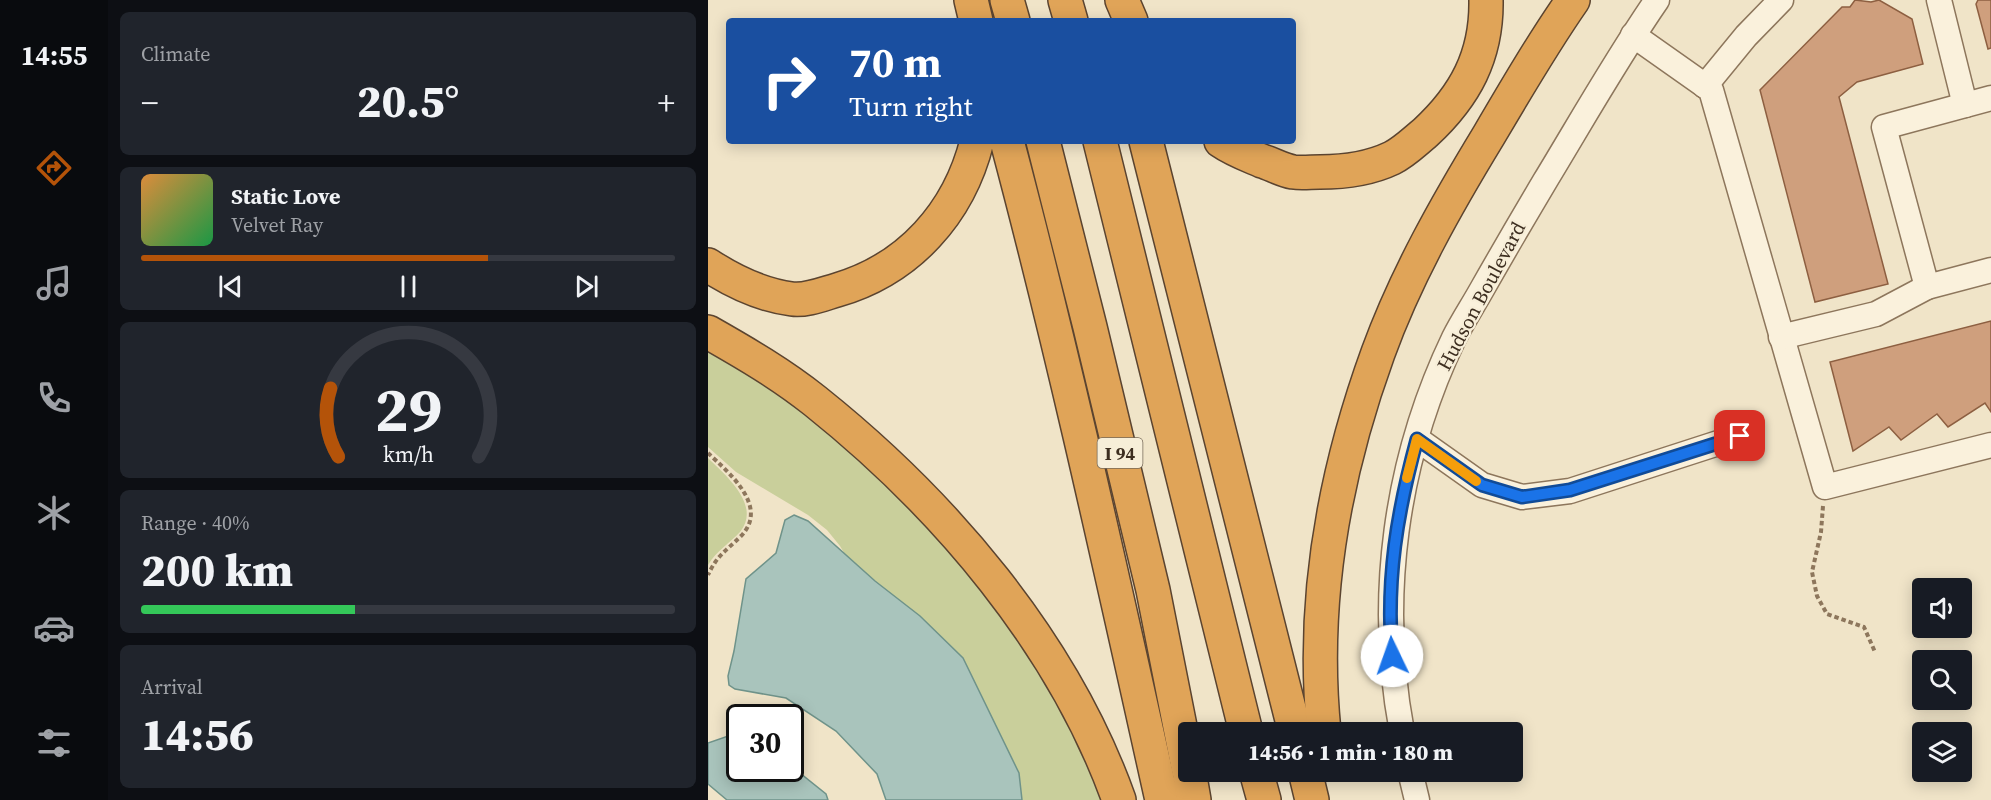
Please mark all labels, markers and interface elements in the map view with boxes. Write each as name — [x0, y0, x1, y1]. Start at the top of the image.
text: 70 m — [849, 33, 942, 91]
text: 14:55 — [21, 37, 87, 74]
text: Climate — [141, 40, 210, 68]
icon: right — [750, 42, 828, 120]
text: 20.5° — [357, 70, 459, 132]
text: − — [141, 80, 159, 125]
text: + — [658, 80, 675, 125]
text: Turn right — [849, 88, 973, 125]
icon: directions — [33, 147, 75, 189]
text: Static Love — [231, 181, 341, 211]
text: Velvet Ray — [231, 211, 323, 239]
street label: Hudson Boulevard — [1430, 216, 1532, 375]
icon: music — [33, 262, 75, 304]
icon: previous — [214, 270, 247, 303]
icon: pause — [392, 270, 425, 303]
icon: next — [570, 270, 603, 303]
text: 29 — [374, 366, 442, 452]
icon: phone — [33, 377, 75, 419]
pin — [1714, 410, 1765, 461]
icon: arrive — [1723, 419, 1756, 452]
road number: I 94 — [1098, 438, 1142, 468]
text: km/h — [382, 440, 434, 469]
icon: climate — [33, 492, 75, 534]
text: Range · 40% — [141, 509, 250, 537]
text: 200 km — [141, 539, 293, 601]
map controls — [1912, 578, 1972, 782]
button: sound — [1912, 578, 1972, 638]
icon: car — [33, 607, 75, 649]
position arrow — [1360, 624, 1424, 688]
button: search — [1912, 650, 1972, 710]
text: Arrival — [141, 673, 203, 701]
text: 14:56 — [141, 703, 254, 765]
speed limit sign: 30 — [726, 704, 804, 782]
icon: filters — [33, 722, 75, 764]
button: layers — [1912, 722, 1972, 782]
text: 14:56 · 1 min · 180 m — [1248, 737, 1453, 767]

